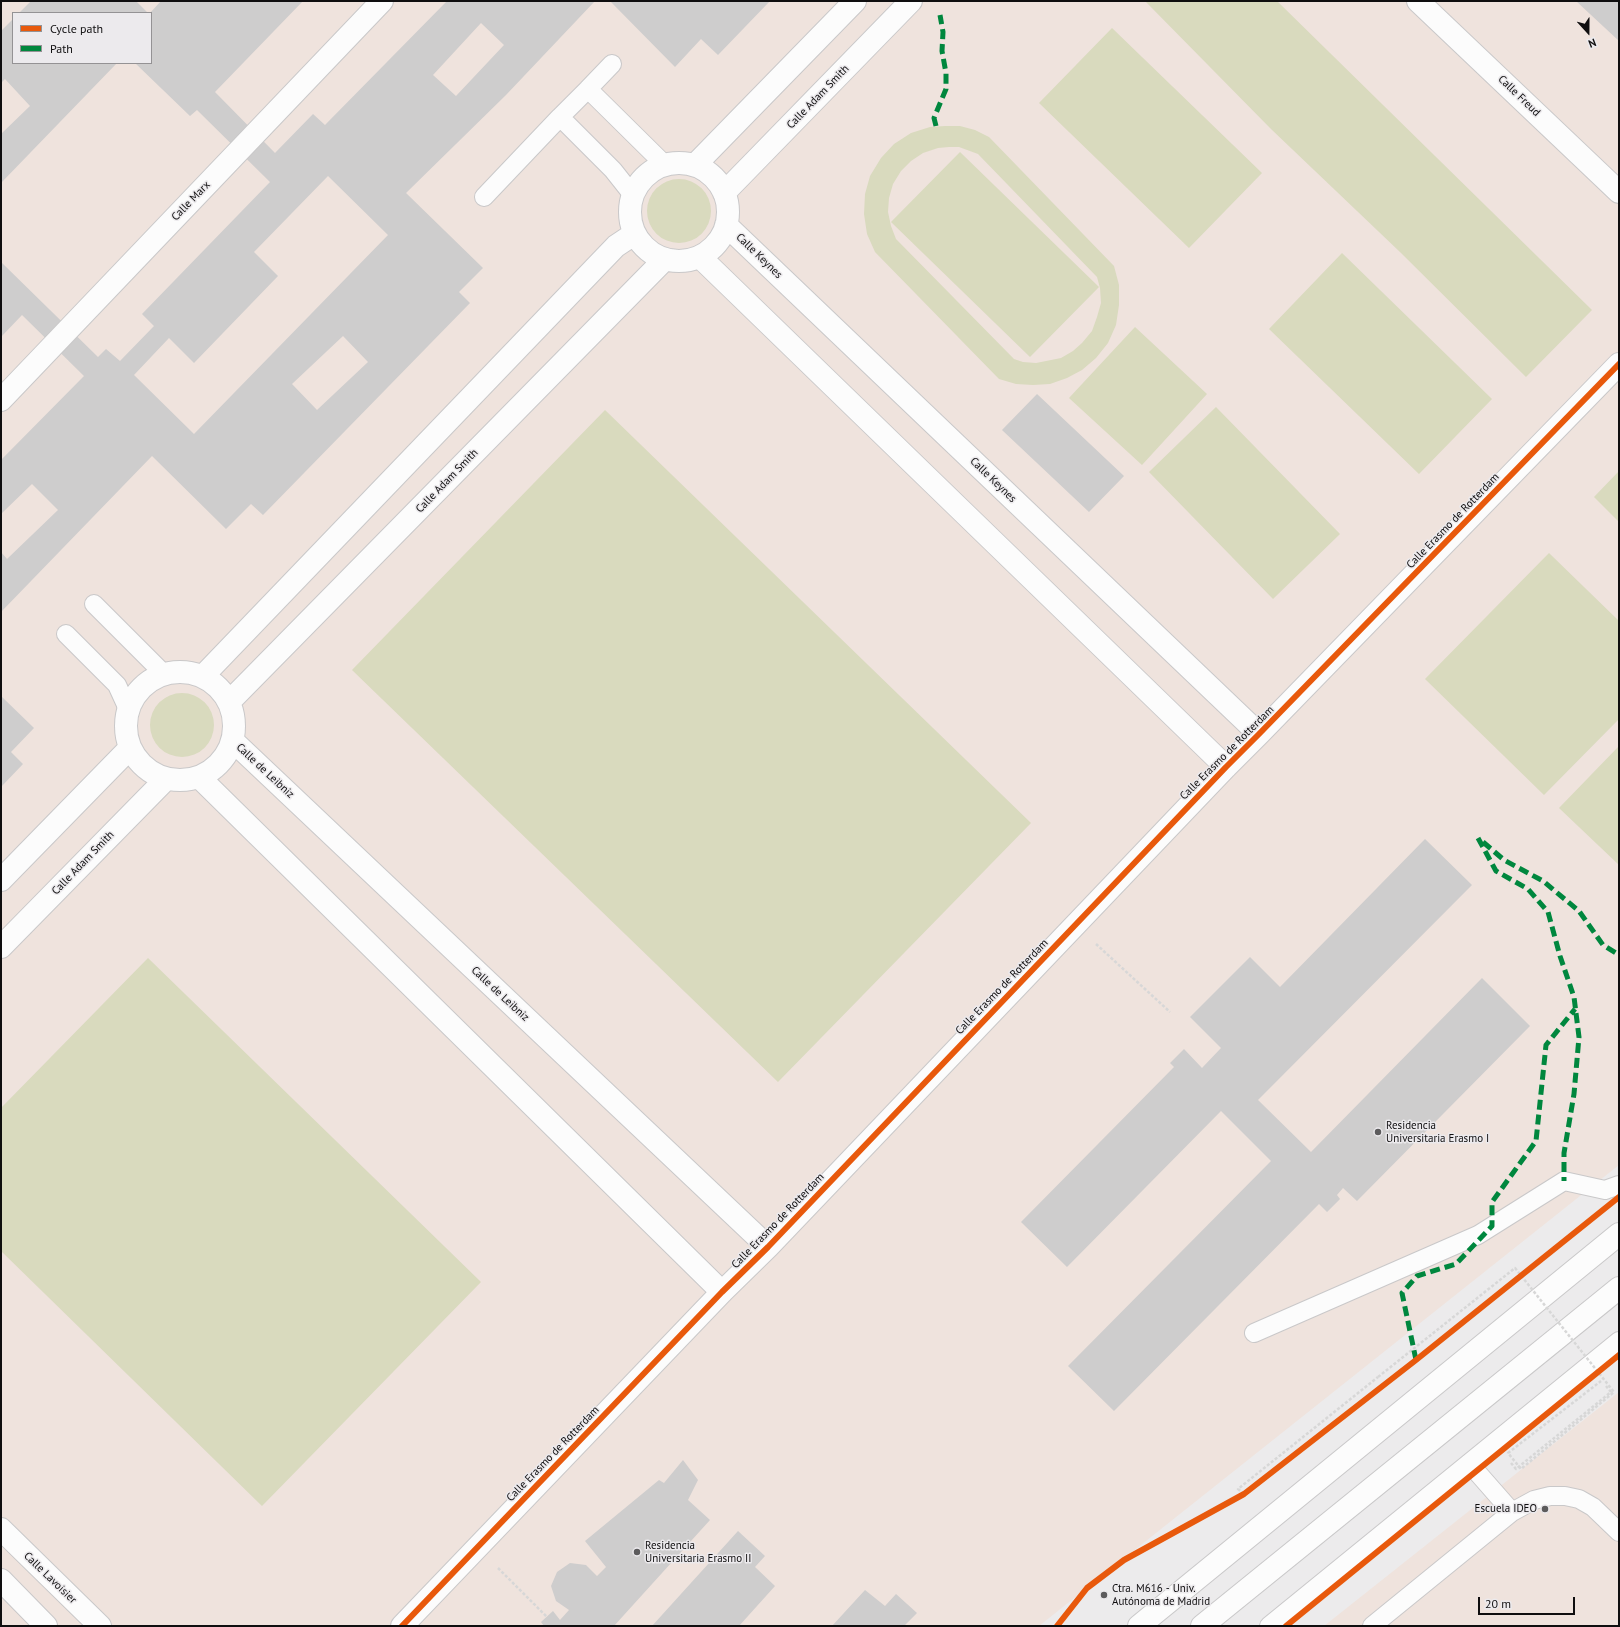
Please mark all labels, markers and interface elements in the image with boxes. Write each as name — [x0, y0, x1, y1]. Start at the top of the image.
legend — [12, 12, 152, 64]
north arrow — [1568, 12, 1608, 52]
text: Cycle path — [50, 21, 103, 36]
text: N — [1586, 35, 1598, 51]
text: Path — [50, 41, 73, 56]
street label: Calle Adam Smith — [784, 62, 852, 132]
street label: Calle Freud — [1495, 73, 1543, 119]
street label: Calle Marx — [169, 178, 213, 224]
street label: Calle Keynes — [733, 231, 785, 281]
street label: Calle Adam Smith — [413, 446, 481, 516]
street label: Calle Keynes — [967, 455, 1019, 505]
street label: Calle Erasmo de Rotterdam — [1404, 471, 1502, 571]
street label: Calle Erasmo de Rotterdam — [1177, 703, 1277, 803]
street label: Calle de Leibniz — [233, 741, 297, 801]
street label: Calle Adam Smith — [49, 828, 117, 898]
street label: Calle Erasmo de Rotterdam — [953, 937, 1051, 1037]
street label: Calle de Leibniz — [468, 964, 532, 1024]
place label: Residencia Universitaria Erasmo I — [1386, 1119, 1489, 1145]
marker: Residencia Universitaria Erasmo I — [1373, 1127, 1383, 1137]
street label: Calle Erasmo de Rotterdam — [729, 1171, 827, 1271]
street label: Calle Erasmo de Rotterdam — [504, 1404, 602, 1504]
place label: Escuela IDEO — [1475, 1502, 1537, 1516]
marker: Escuela IDEO — [1540, 1504, 1550, 1514]
place label: Residencia Universitaria Erasmo II — [645, 1539, 751, 1565]
marker: Residencia Universitaria Erasmo II — [632, 1547, 642, 1557]
street label: Calle Lavoisier — [21, 1550, 79, 1606]
place label: Ctra. M616 - Univ. Autónoma de Madrid — [1112, 1582, 1210, 1608]
scale bar — [1480, 1589, 1577, 1615]
marker: Ctra. M616 - Univ. Autónoma de Madrid — [1099, 1590, 1109, 1600]
text: 20 m — [1485, 1596, 1511, 1611]

